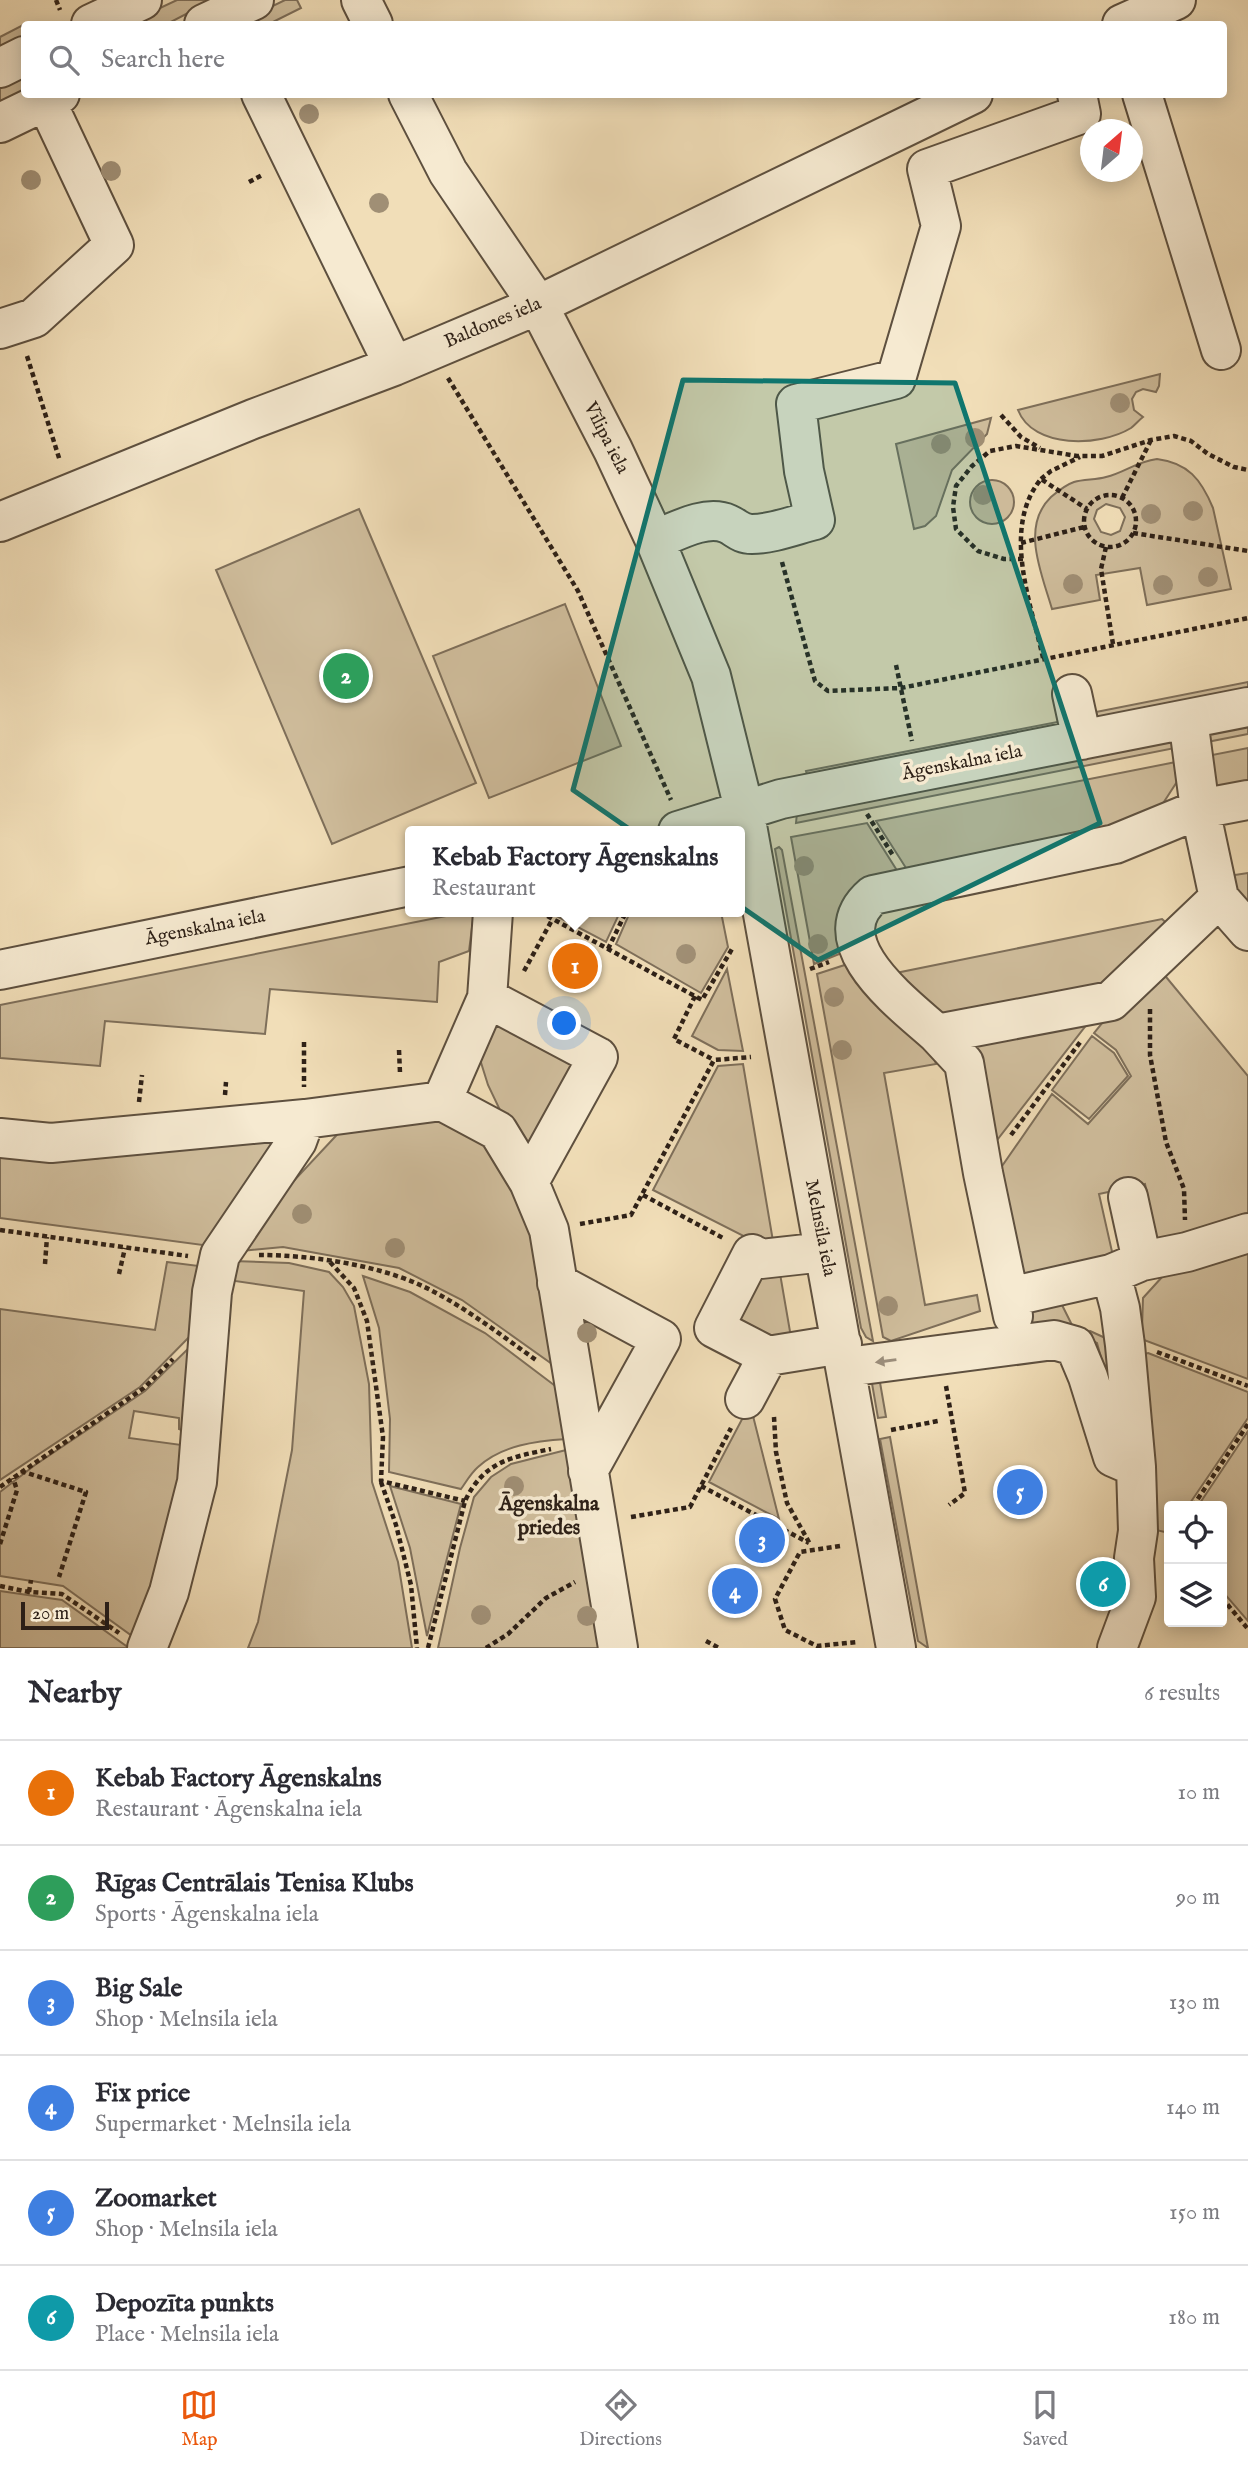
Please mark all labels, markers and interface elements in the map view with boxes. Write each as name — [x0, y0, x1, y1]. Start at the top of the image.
search box — [21, 21, 1227, 98]
icon: search — [45, 41, 83, 79]
text: Search here — [101, 43, 225, 76]
north arrow — [1080, 119, 1143, 182]
street label: Baldones iela — [441, 292, 546, 354]
street label: Vīlipa iela — [577, 397, 635, 479]
pin: 2 — [323, 650, 369, 702]
street label: Āgenskalna iela — [899, 739, 1025, 787]
popup — [405, 826, 745, 917]
text: Kebab Factory Āgenskalns — [432, 841, 718, 874]
text: Restaurant — [432, 874, 536, 903]
street label: Āgenskalna iela — [142, 904, 268, 952]
pin: 1 — [552, 940, 598, 992]
your location — [547, 1006, 581, 1040]
street label: Melnsila iela — [799, 1178, 841, 1279]
one-way arrow — [875, 1356, 897, 1367]
pin: 5 — [997, 1466, 1043, 1518]
district label: Āgenskalna priedes — [498, 1491, 600, 1542]
map controls — [1164, 1501, 1227, 1627]
button: locate — [1164, 1501, 1227, 1564]
pin: 3 — [739, 1514, 785, 1566]
pin: 6 — [1080, 1558, 1126, 1610]
button: layers — [1164, 1564, 1227, 1627]
pin: 4 — [712, 1565, 758, 1617]
scale bar — [21, 1599, 108, 1631]
text: 20 m — [32, 1602, 69, 1626]
text: Nearby — [28, 1675, 121, 1713]
text: 6 results — [1144, 1679, 1220, 1708]
text: Kebab Factory Āgenskalns — [95, 1762, 382, 1795]
text: 1 — [47, 1778, 55, 1807]
text: 10 m — [1177, 1778, 1220, 1807]
text: Restaurant · Āgenskalna iela — [95, 1795, 362, 1824]
text: Rīgas Centrālais Tenisa Klubs — [95, 1867, 414, 1900]
text: 2 — [46, 1883, 56, 1912]
text: 90 m — [1176, 1883, 1220, 1912]
text: Sports · Āgenskalna iela — [95, 1900, 319, 1929]
text: Big Sale — [95, 1972, 182, 2005]
text: 3 — [47, 1988, 55, 2017]
text: 130 m — [1169, 1988, 1220, 2017]
text: Shop · Melnsila iela — [95, 2005, 278, 2034]
text: Fix price — [95, 2077, 190, 2110]
text: 4 — [45, 2093, 57, 2122]
text: 140 m — [1166, 2093, 1220, 2122]
text: Supermarket · Melnsila iela — [95, 2110, 351, 2139]
text: Zoomarket — [95, 2182, 217, 2215]
text: 5 — [47, 2198, 55, 2227]
text: 150 m — [1169, 2198, 1220, 2227]
text: Shop · Melnsila iela — [95, 2215, 278, 2244]
text: Depozīta punkts — [95, 2287, 274, 2320]
text: 6 — [46, 2303, 56, 2332]
text: 180 m — [1168, 2303, 1220, 2332]
text: Place · Melnsila iela — [95, 2320, 279, 2349]
tab: Map — [180, 2386, 218, 2452]
tab: Directions — [579, 2386, 662, 2452]
tab: Saved — [1023, 2386, 1068, 2452]

